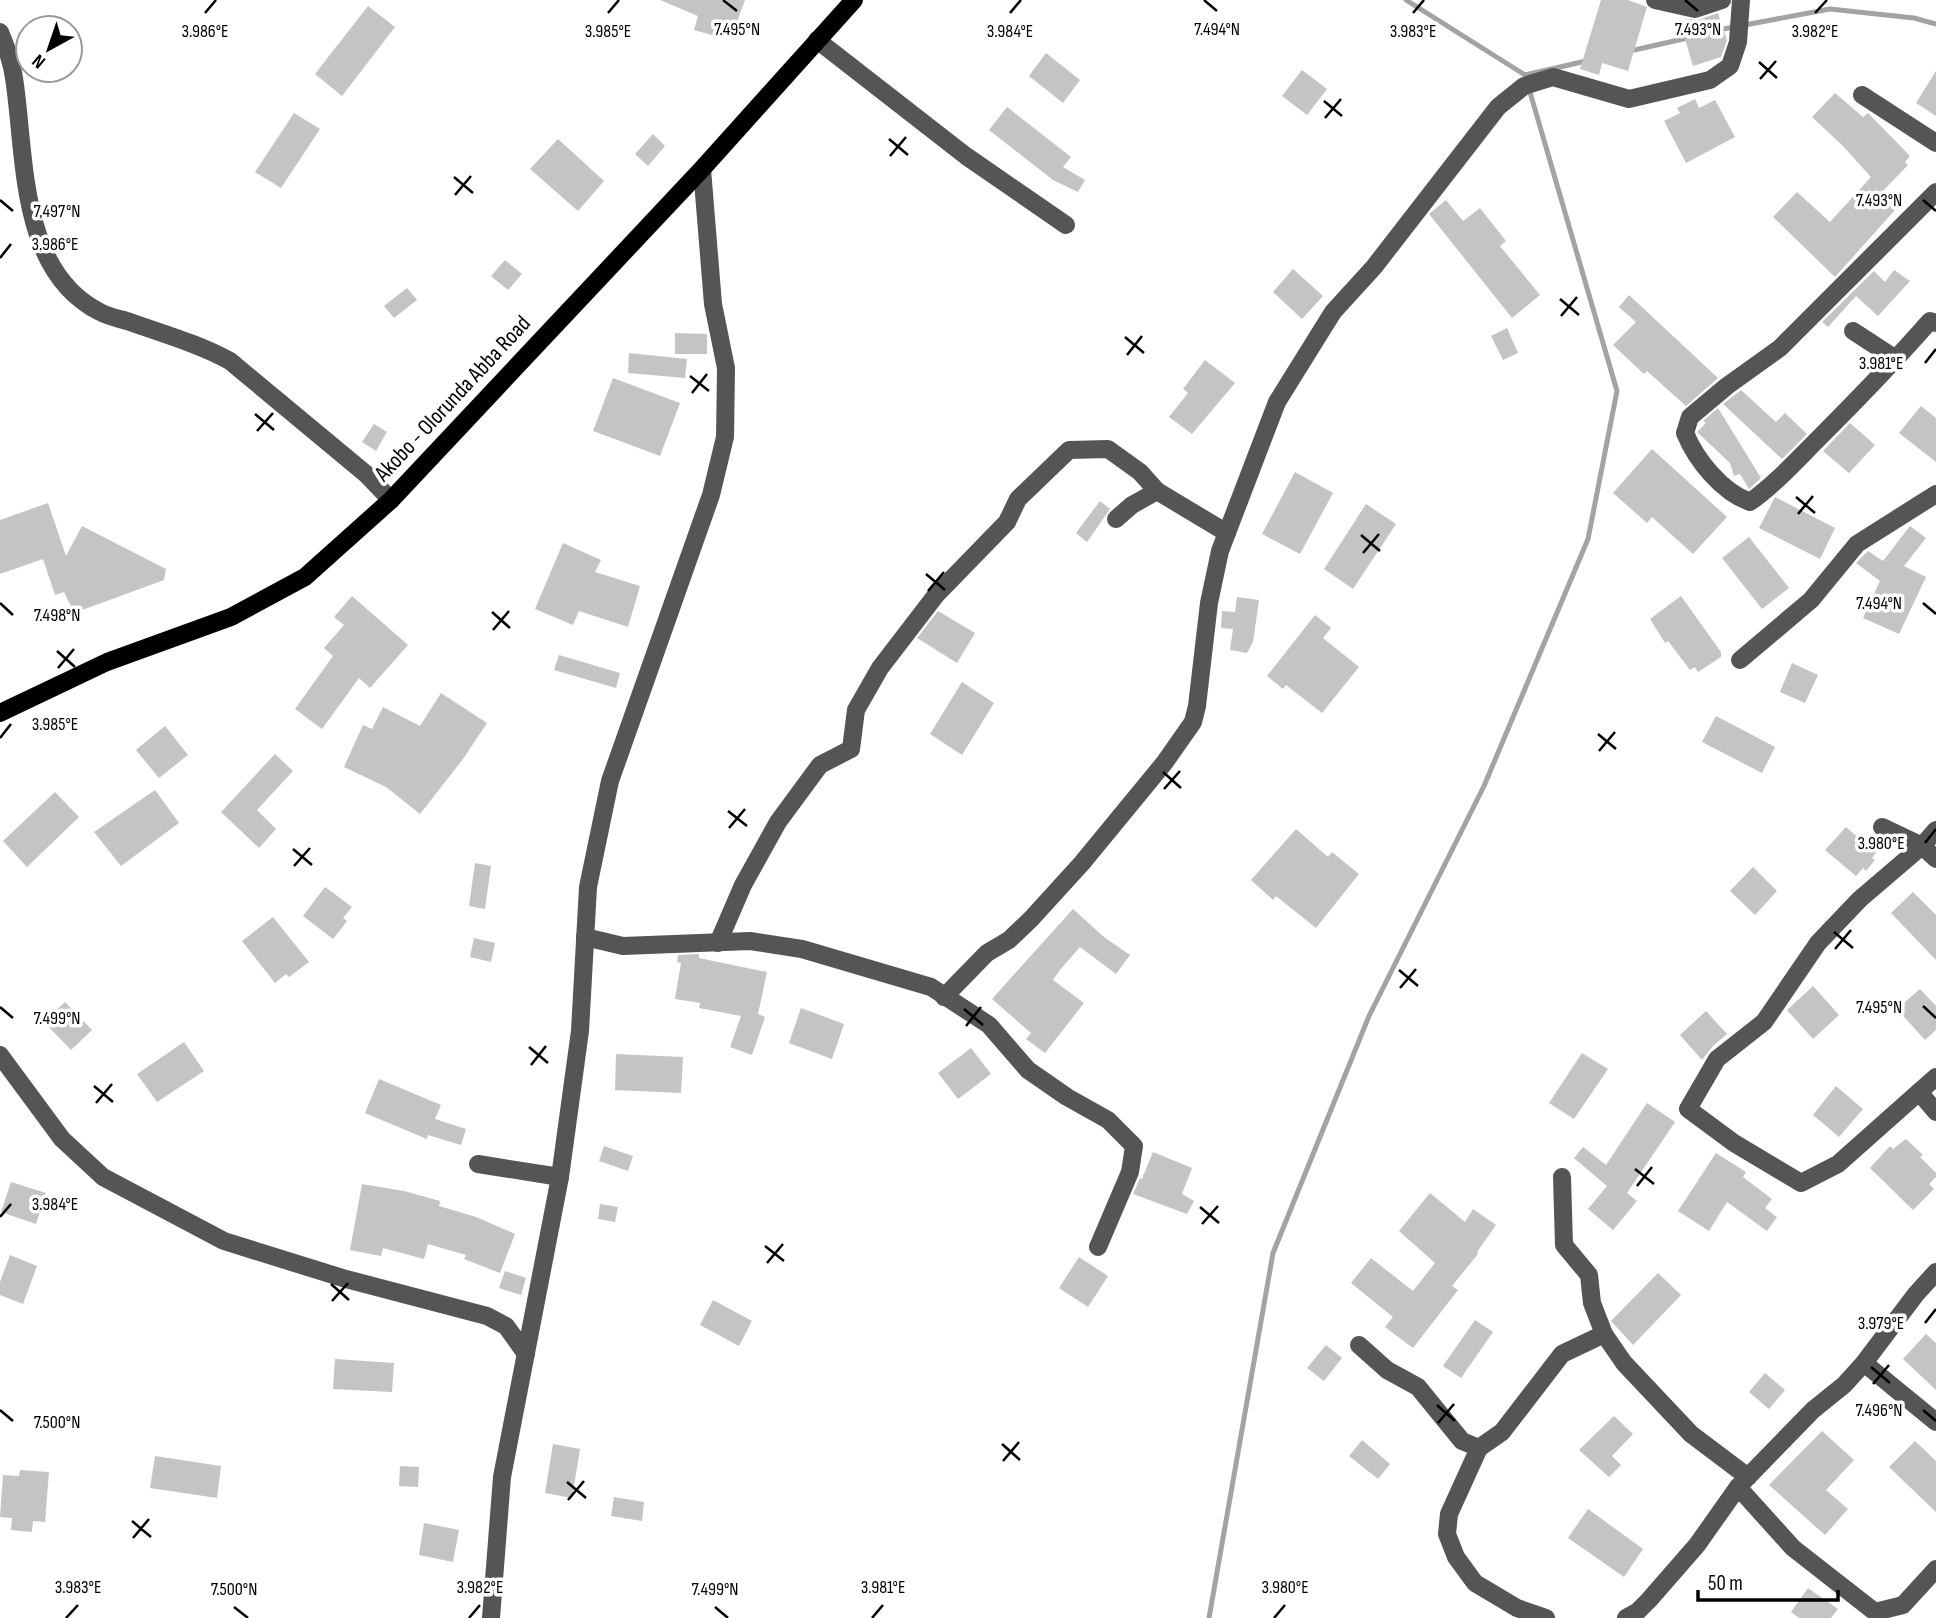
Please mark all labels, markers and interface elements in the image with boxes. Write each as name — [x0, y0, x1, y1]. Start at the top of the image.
north arrow — [14, 14, 84, 84]
text: 7.495°N — [714, 19, 760, 40]
text: 7.494°N — [1194, 19, 1240, 40]
text: 7.493°N — [1675, 19, 1721, 40]
text: 3.986°E — [181, 21, 229, 42]
text: 3.985°E — [585, 21, 631, 42]
text: 3.984°E — [987, 21, 1033, 42]
text: 3.983°E — [1390, 21, 1436, 42]
text: 3.982°E — [1792, 21, 1838, 42]
text: N — [28, 49, 50, 73]
text: 7.493°N — [1856, 190, 1902, 211]
text: 7.497°N — [34, 201, 80, 222]
text: 3.986°E — [31, 234, 79, 255]
street label: Akobo - Olorunda Abba Road — [368, 310, 537, 488]
text: 3.981°E — [1859, 353, 1903, 374]
text: 7.494°N — [1856, 593, 1902, 614]
text: 7.498°N — [34, 605, 80, 626]
text: 3.985°E — [32, 714, 78, 735]
text: 3.980°E — [1857, 833, 1905, 854]
text: 7.495°N — [1856, 997, 1902, 1018]
text: 7.499°N — [34, 1008, 80, 1029]
text: 3.984°E — [32, 1194, 78, 1215]
text: 3.979°E — [1858, 1313, 1904, 1334]
text: 7.496°N — [1856, 1400, 1902, 1421]
text: 7.500°N — [34, 1412, 80, 1433]
scale bar — [1698, 1558, 1838, 1602]
text: 50 m — [1708, 1571, 1743, 1596]
text: 3.983°E — [55, 1577, 101, 1598]
text: 3.982°E — [457, 1577, 503, 1598]
text: 3.981°E — [861, 1577, 905, 1598]
text: 3.980°E — [1261, 1577, 1309, 1598]
text: 7.500°N — [211, 1579, 257, 1600]
text: 7.499°N — [692, 1579, 738, 1600]

